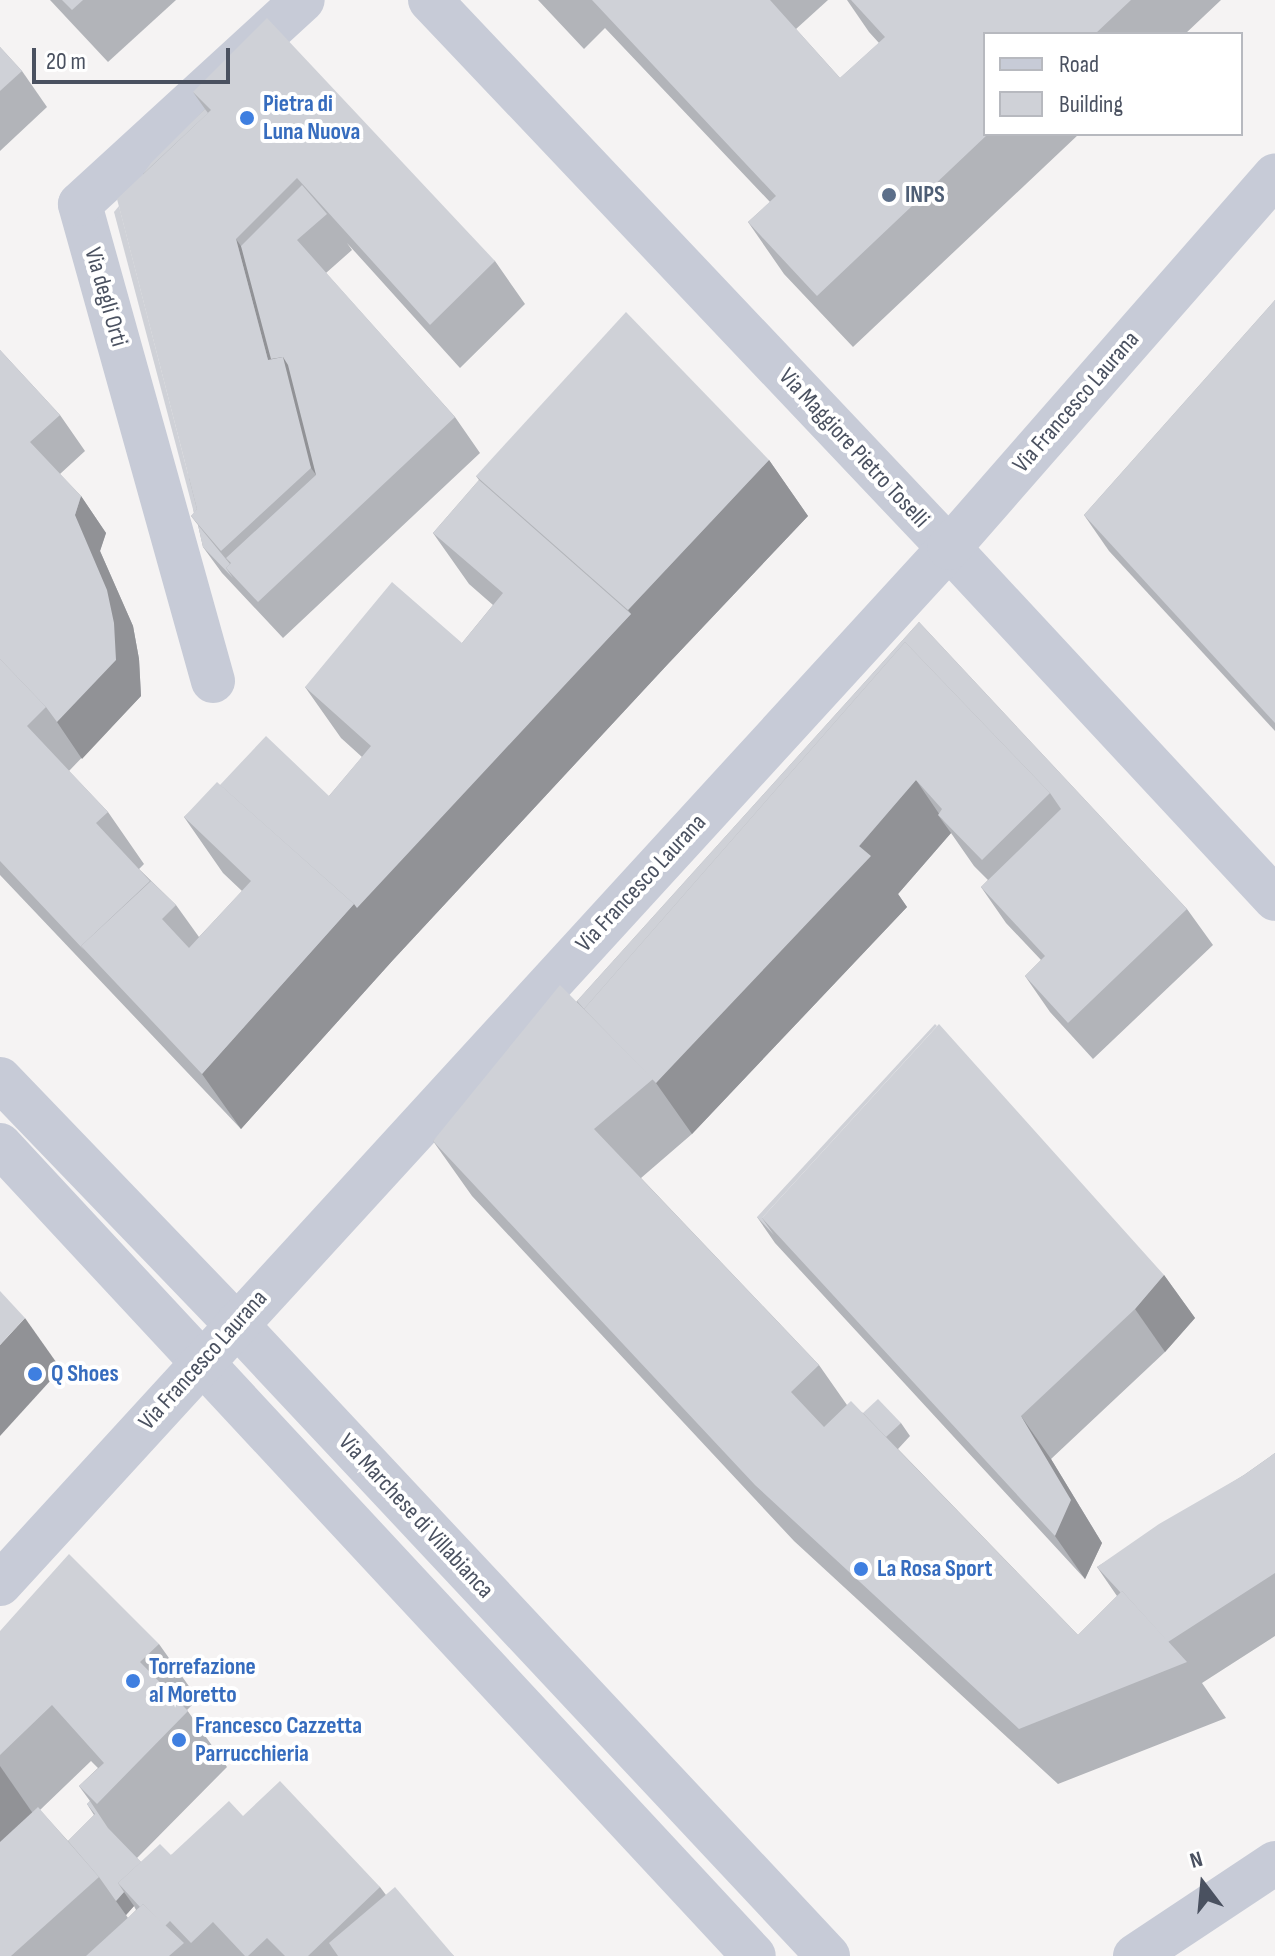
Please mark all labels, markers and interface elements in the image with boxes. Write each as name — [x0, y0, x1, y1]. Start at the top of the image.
scale bar — [36, 32, 234, 82]
legend — [983, 32, 1243, 136]
text: 20 m — [46, 47, 86, 76]
text: Road — [1059, 50, 1099, 79]
place label: Pietra di Luna Nuova — [263, 90, 360, 146]
text: Building — [1059, 90, 1123, 119]
marker: Pietra di Luna Nuova — [238, 109, 256, 127]
place label: INPS — [905, 181, 945, 209]
marker: INPS — [880, 186, 898, 204]
street label: Via degli Orti — [78, 244, 134, 350]
street label: Via Francesco Laurana — [1007, 325, 1145, 479]
street label: Via Maggiore Pietro Toselli — [773, 362, 935, 534]
street label: Via Francesco Laurana — [570, 808, 712, 958]
street label: Via Francesco Laurana — [133, 1284, 273, 1436]
place label: Q Shoes — [51, 1360, 119, 1388]
marker: Q Shoes — [26, 1365, 44, 1383]
street label: Via Marchese di Villabianca — [332, 1428, 500, 1604]
place label: La Rosa Sport — [877, 1555, 992, 1583]
marker: La Rosa Sport — [852, 1560, 870, 1578]
place label: Torrefazione al Moretto — [149, 1653, 256, 1709]
marker: Torrefazione al Moretto — [124, 1672, 142, 1690]
place label: Francesco Cazzetta Parrucchieria — [195, 1712, 362, 1768]
marker: Francesco Cazzetta Parrucchieria — [170, 1731, 188, 1749]
north arrow — [1163, 1844, 1243, 1924]
text: N — [1187, 1846, 1206, 1875]

